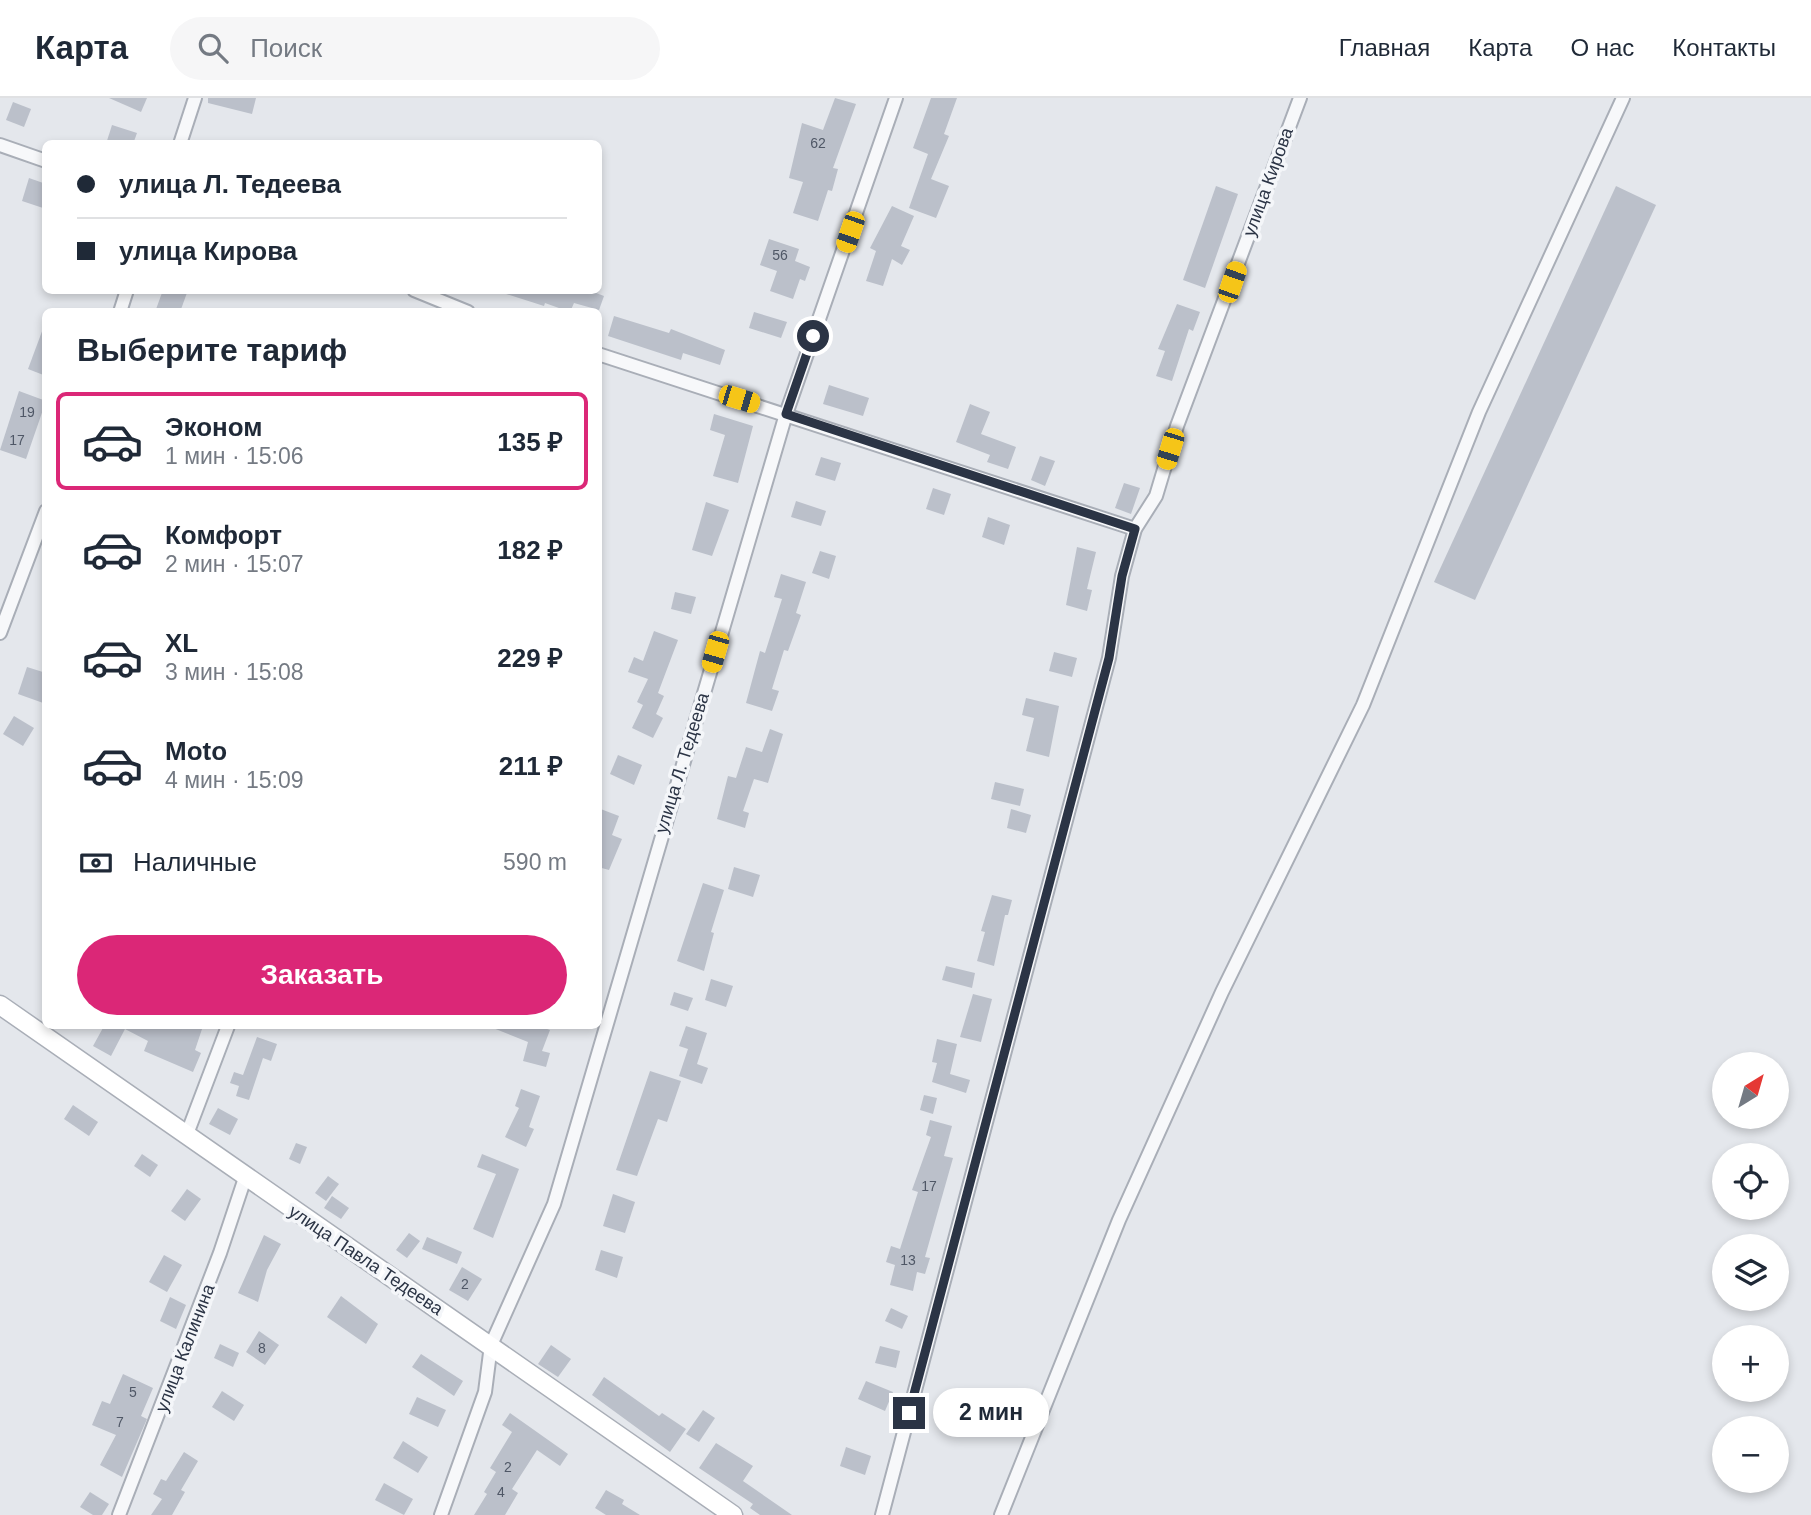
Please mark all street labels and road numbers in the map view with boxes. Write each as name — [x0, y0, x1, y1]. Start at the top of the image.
street label: улица Кирова — [1239, 124, 1297, 239]
street label: улица Л. Тедеева — [651, 689, 713, 836]
street label: улица Павла Тедеева — [285, 1201, 448, 1320]
street label: улица Калинина — [151, 1280, 219, 1415]

